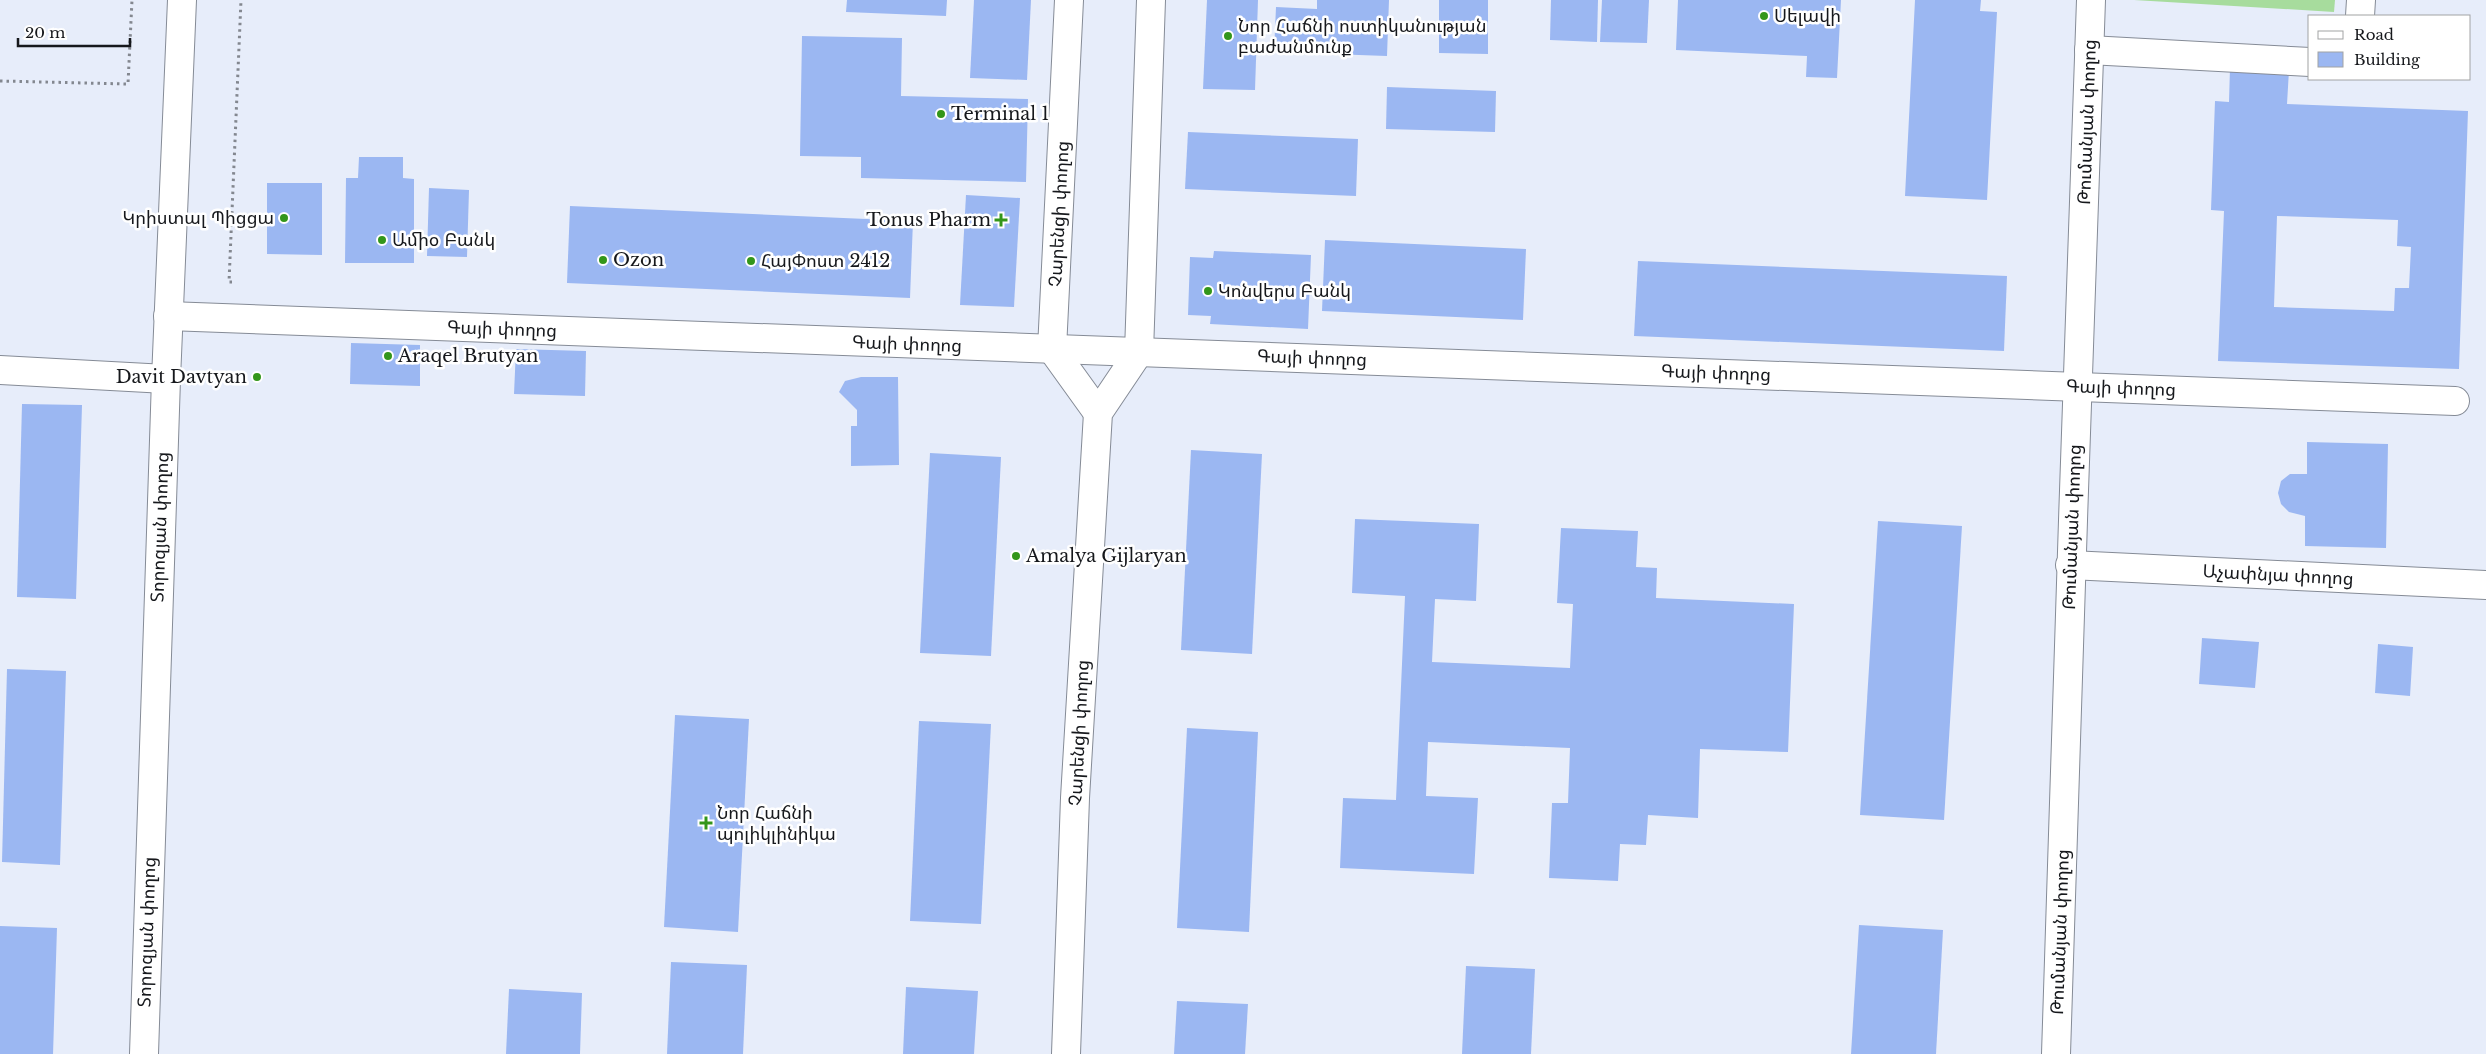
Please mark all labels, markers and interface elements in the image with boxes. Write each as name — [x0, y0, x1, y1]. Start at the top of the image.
place label: Սելավի — [1774, 5, 1841, 27]
marker: Սելավի — [1758, 10, 1770, 22]
scale bar — [18, 15, 130, 47]
place label: Նոր Հաճնի ոստիկանության բաժանմունք — [1238, 15, 1486, 58]
legend — [2308, 15, 2471, 80]
text: 20 m — [25, 23, 65, 42]
text: Road — [2354, 25, 2394, 44]
marker: Նոր Հաճնի ոստիկանության բաժանմունք — [1222, 30, 1234, 42]
street label: Թումանյան փողոց — [2073, 39, 2101, 205]
text: Building — [2354, 50, 2421, 69]
place label: Terminal 1 — [951, 103, 1049, 125]
marker: Terminal 1 — [935, 108, 947, 120]
street label: Չարենցի փողոց — [1044, 140, 1074, 288]
place label: Կրիստալ Պիցցա — [123, 207, 274, 229]
place label: Tonus Pharm — [866, 209, 991, 231]
marker: Կրիստալ Պիցցա — [278, 212, 290, 224]
marker: Tonus Pharm — [995, 214, 1007, 226]
place label: Ամիօ Բանկ — [392, 229, 495, 251]
marker: Ամիօ Բանկ — [376, 234, 388, 246]
place label: Ozon — [613, 249, 664, 271]
place label: ՀայՓոստ 2412 — [761, 250, 890, 272]
marker: Ozon — [597, 254, 609, 266]
marker: ՀայՓոստ 2412 — [745, 255, 757, 267]
place label: Կոնվերս Բանկ — [1218, 280, 1351, 302]
marker: Կոնվերս Բանկ — [1202, 285, 1214, 297]
street label: Գայի փողոց — [447, 316, 557, 342]
street label: Գայի փողոց — [852, 331, 962, 357]
place label: Araqel Brutyan — [397, 345, 539, 367]
street label: Գայի փողոց — [1257, 345, 1367, 371]
marker: Araqel Brutyan — [382, 350, 394, 362]
street label: Գայի փողոց — [1661, 360, 1771, 386]
place label: Davit Davtyan — [116, 366, 247, 388]
marker: Davit Davtyan — [251, 371, 263, 383]
street label: Գայի փողոց — [2066, 375, 2176, 401]
street label: Թումանյան փողոց — [2058, 444, 2086, 610]
street label: Տորոզյան փողոց — [146, 451, 174, 603]
place label: Amalya Gijlaryan — [1025, 545, 1187, 567]
marker: Amalya Gijlaryan — [1010, 550, 1022, 562]
street label: Աչափնյա փողոց — [2202, 560, 2354, 590]
street label: Չարենցի փողոց — [1064, 659, 1094, 807]
place label: Նոր Հաճնի պոլիկլինիկա — [717, 802, 836, 845]
marker: Նոր Հաճնի պոլիկլինիկա — [699, 816, 713, 830]
street label: Թումանյան փողոց — [2046, 849, 2074, 1015]
street label: Տորոզյան փողոց — [133, 856, 161, 1008]

